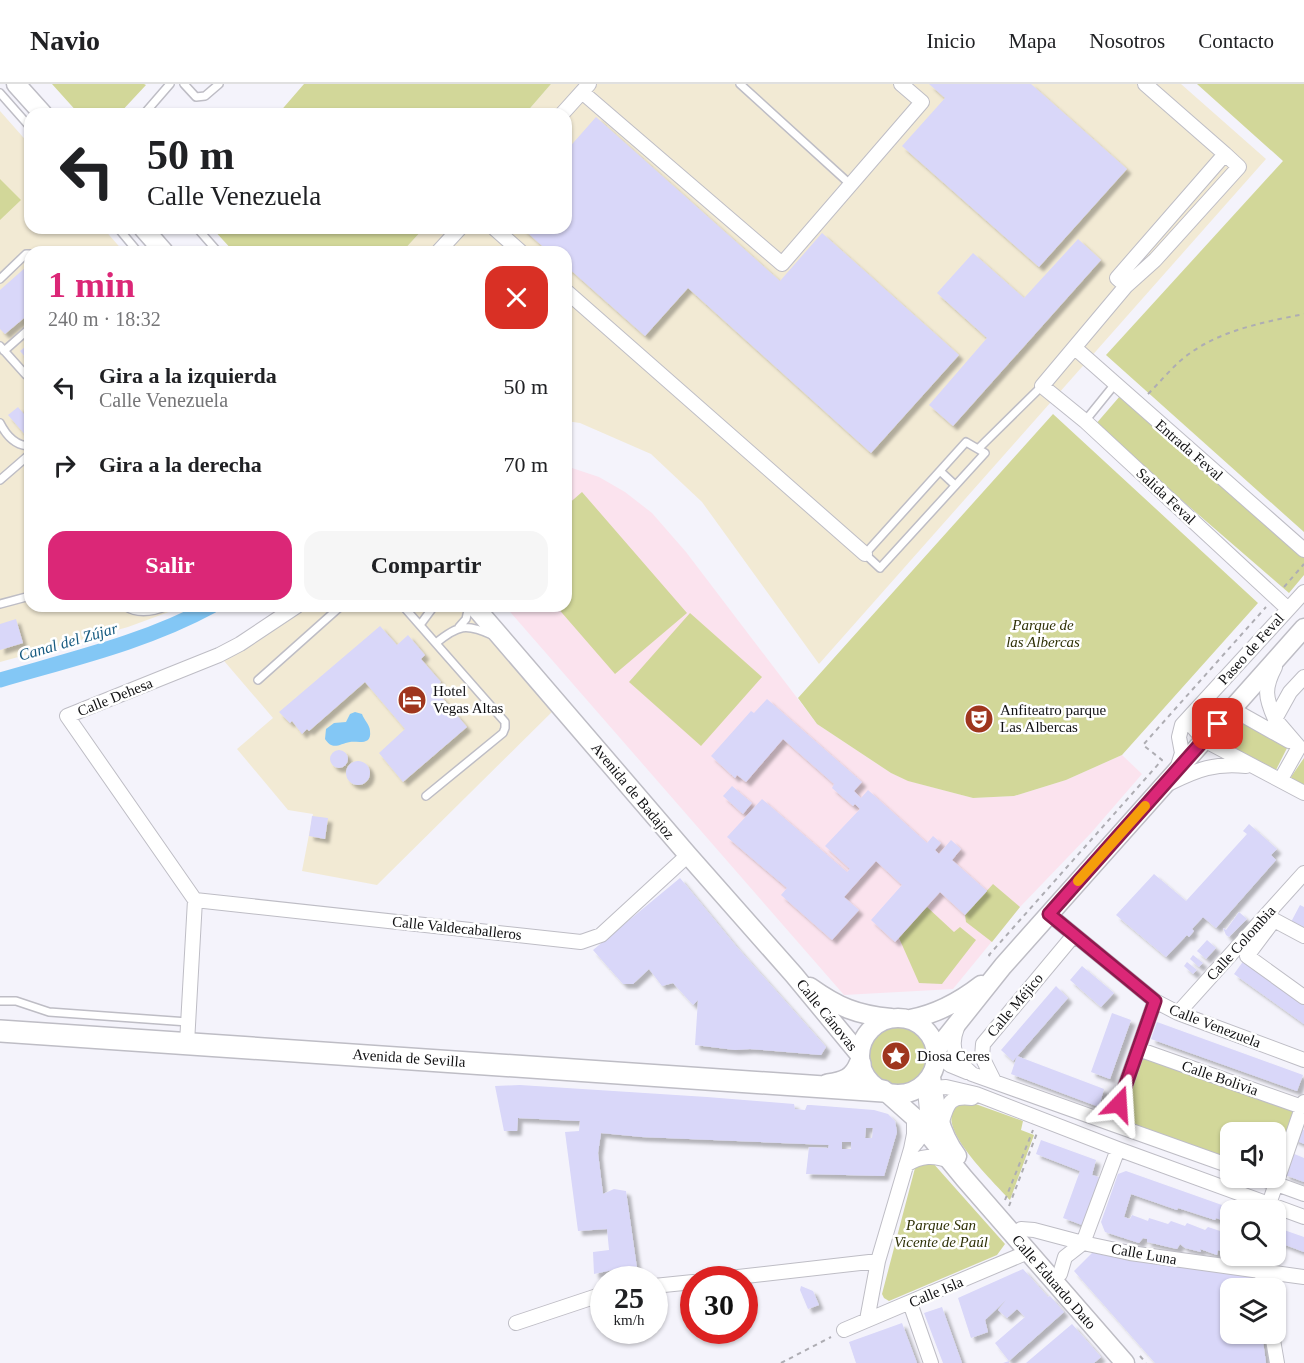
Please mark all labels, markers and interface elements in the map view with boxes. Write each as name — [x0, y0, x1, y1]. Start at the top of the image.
text: Navio — [30, 25, 100, 56]
text: Inicio — [927, 29, 976, 53]
text: Mapa — [1009, 29, 1056, 53]
text: Nosotros — [1089, 29, 1165, 53]
text: Contacto — [1198, 29, 1274, 53]
icon: left — [48, 132, 126, 210]
text: 50 m — [147, 132, 235, 178]
text: Calle Venezuela — [147, 181, 321, 211]
text: 1 min — [48, 265, 135, 305]
button: close — [485, 266, 548, 329]
text: 240 m · 18:32 — [48, 308, 161, 330]
text: Gira a la izquierda — [99, 363, 277, 388]
icon: left — [48, 371, 81, 404]
text: 50 m — [503, 374, 548, 399]
text: Calle Venezuela — [99, 389, 228, 411]
street label: Entrada Feval — [1152, 417, 1226, 483]
icon: right — [48, 449, 81, 482]
text: Gira a la derecha — [99, 452, 262, 477]
text: 70 m — [503, 452, 548, 477]
street label: Salida Feval — [1133, 465, 1199, 527]
button: Salir — [48, 531, 292, 600]
button: Compartir — [304, 531, 548, 600]
street label: Paseo de Feval — [1215, 610, 1287, 688]
park label: Parque de las Albercas — [1006, 617, 1080, 650]
water label: Canal del Zújar — [17, 619, 121, 665]
street label: Calle Dehesa — [75, 675, 155, 719]
place label: Hotel Vegas Altas — [433, 683, 504, 716]
hotel icon: Hotel Vegas Altas — [396, 684, 428, 716]
pin — [1192, 698, 1243, 749]
place label: Anfiteatro parque Las Albercas — [1000, 702, 1107, 735]
theatre icon: Anfiteatro parque Las Albercas — [963, 703, 995, 735]
icon: arrive — [1201, 707, 1234, 740]
street label: Avenida de Badajoz — [588, 740, 678, 843]
street label: Calle Colombia — [1203, 902, 1279, 983]
street label: Calle Valdecaballeros — [391, 913, 523, 943]
street label: Calle Méjico — [984, 970, 1046, 1040]
street label: Calle Cánovas — [793, 976, 861, 1054]
street label: Calle Venezuela — [1167, 1001, 1263, 1051]
place icon: Diosa Ceres — [880, 1040, 912, 1072]
street label: Avenida de Sevilla — [352, 1046, 466, 1070]
place label: Diosa Ceres — [917, 1048, 990, 1064]
street label: Calle Bolivia — [1180, 1057, 1261, 1099]
position arrow — [1087, 1072, 1151, 1136]
map controls — [1220, 1122, 1286, 1344]
button: sound — [1220, 1122, 1286, 1188]
button: search — [1220, 1200, 1286, 1266]
park label: Parque San Vicente de Paúl — [894, 1217, 988, 1250]
street label: Calle Eduardo Dato — [1009, 1232, 1099, 1332]
street label: Calle Luna — [1110, 1240, 1178, 1268]
speed limit sign: 30 — [680, 1266, 758, 1344]
street label: Calle Isla — [907, 1273, 966, 1311]
button: layers — [1220, 1278, 1286, 1344]
text: 25 — [614, 1281, 644, 1314]
text: km/h — [614, 1312, 644, 1328]

